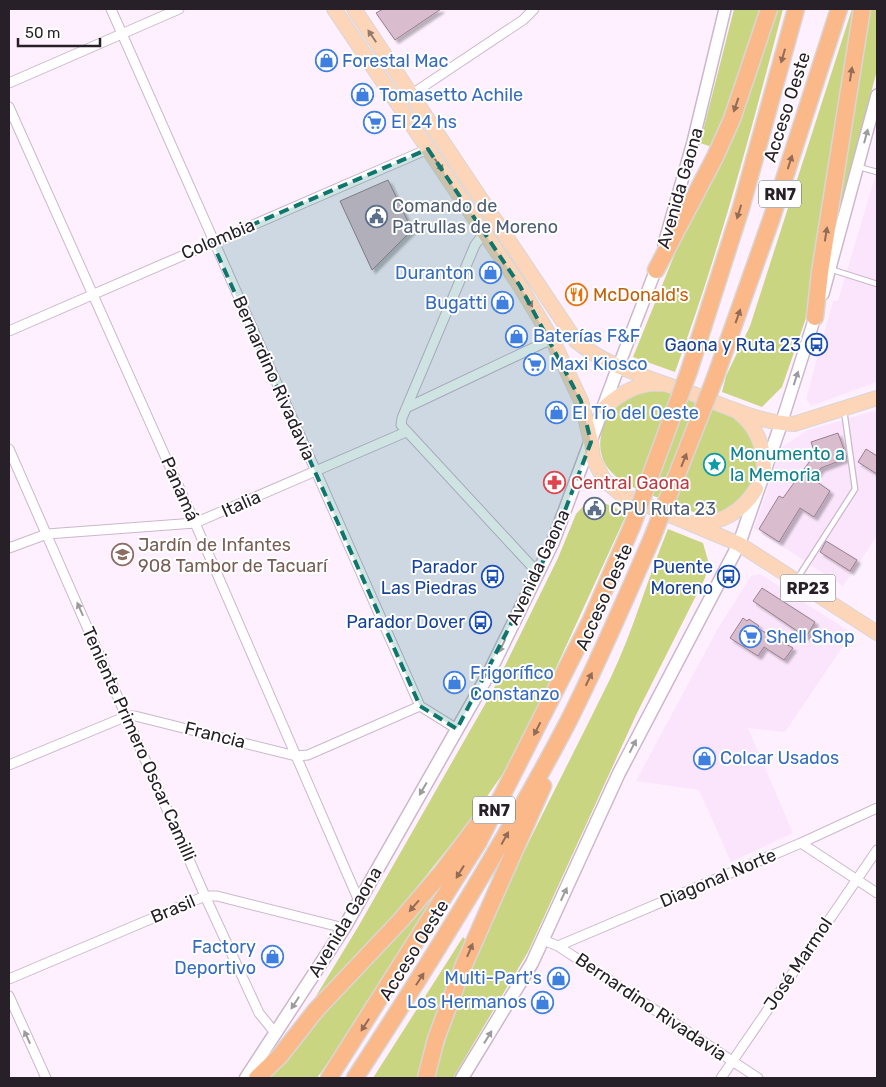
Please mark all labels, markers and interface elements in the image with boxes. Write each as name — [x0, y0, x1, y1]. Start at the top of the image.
scale bar — [18, 15, 100, 47]
text: 50 m — [25, 24, 60, 42]
one-way arrow — [368, 29, 377, 43]
one-way arrow — [779, 48, 787, 63]
shop icon: Forestal Mac — [314, 49, 338, 73]
street label: Acceso Oeste — [759, 49, 815, 165]
place label: Forestal Mac — [342, 50, 449, 72]
one-way arrow — [847, 65, 855, 81]
shop icon: Tomasetto Achile — [351, 83, 375, 107]
place label: Tomasetto Achile — [379, 84, 523, 106]
one-way arrow — [732, 97, 740, 112]
supermarket icon: El 24 hs — [363, 110, 387, 134]
place label: El 24 hs — [391, 111, 457, 133]
street label: Avenida Gaona — [652, 125, 708, 251]
one-way arrow — [863, 128, 871, 143]
one-way arrow — [787, 155, 795, 170]
one-way arrow — [434, 159, 444, 172]
road number: RN7 — [759, 180, 801, 208]
place label: Comando de Patrullas de Moreno — [392, 195, 558, 238]
public building icon: Comando de Patrullas de Moreno — [364, 204, 388, 228]
one-way arrow — [735, 205, 743, 220]
street label: Colombia — [178, 214, 258, 264]
one-way arrow — [822, 226, 830, 242]
shop icon: Duranton — [478, 261, 502, 285]
place label: Duranton — [395, 262, 474, 284]
restaurant icon: McDonald's — [565, 283, 589, 307]
place label: McDonald's — [593, 284, 689, 306]
shop icon: Bugatti — [491, 291, 515, 315]
street label: Bernardino Rivadavia — [228, 292, 320, 464]
place label: Bugatti — [425, 292, 487, 314]
one-way arrow — [524, 294, 533, 307]
one-way arrow — [734, 308, 742, 323]
shop icon: Baterías F&F — [505, 324, 529, 348]
place label: Baterías F&F — [533, 325, 640, 347]
bus stop icon: Gaona y Ruta 23 — [805, 333, 829, 357]
place label: Gaona y Ruta 23 — [664, 334, 801, 356]
supermarket icon: Maxi Kiosco — [522, 352, 546, 376]
place label: Maxi Kiosco — [550, 353, 648, 375]
one-way arrow — [793, 370, 800, 385]
shop icon: El Tío del Oeste — [544, 401, 568, 425]
place label: El Tío del Oeste — [572, 402, 699, 424]
place label: Monumento a la Memoria — [730, 443, 845, 486]
one-way arrow — [680, 452, 688, 467]
place icon: Monumento a la Memoria — [702, 452, 726, 476]
street label: Panamá — [156, 453, 204, 525]
pharmacy icon: Central Gaona — [543, 471, 567, 495]
place label: Central Gaona — [571, 472, 690, 494]
street label: Italia — [218, 486, 264, 522]
public building icon: CPU Ruta 23 — [582, 497, 606, 521]
place label: CPU Ruta 23 — [610, 498, 716, 520]
street label: Avenida Gaona — [502, 506, 574, 628]
place label: Jardín de Infantes 908 Tambor de Tacuarí — [138, 534, 329, 577]
street label: Acceso Oeste — [571, 540, 637, 654]
school or university icon: Jardín de Infantes 908 Tambor de Tacuarí — [110, 543, 134, 567]
place label: Parador Las Piedras — [381, 556, 477, 599]
place label: Puente Moreno — [650, 556, 713, 599]
bus stop icon: Parador Las Piedras — [481, 565, 505, 589]
bus stop icon: Puente Moreno — [717, 565, 741, 589]
road number: RP23 — [780, 574, 836, 602]
one-way arrow — [75, 602, 83, 616]
bus stop icon: Parador Dover — [469, 610, 493, 634]
place label: Parador Dover — [346, 611, 465, 633]
street label: Teniente Primero Oscar Camilli — [77, 623, 201, 865]
supermarket icon: Shell Shop — [738, 625, 762, 649]
place label: Shell Shop — [766, 626, 855, 648]
one-way arrow — [497, 639, 505, 653]
place label: Frigorífico Constanzo — [470, 662, 560, 705]
shop icon: Frigorífico Constanzo — [442, 671, 466, 695]
one-way arrow — [585, 672, 593, 686]
street label: Francia — [182, 717, 248, 753]
one-way arrow — [533, 722, 541, 736]
one-way arrow — [629, 739, 637, 754]
shop icon: Colcar Usados — [692, 746, 716, 770]
place label: Colcar Usados — [720, 747, 839, 769]
one-way arrow — [419, 782, 428, 795]
road number: RN7 — [473, 796, 515, 824]
one-way arrow — [500, 831, 509, 844]
street label: Diagonal Norte — [657, 844, 779, 912]
street label: Avenida Gaona — [303, 863, 387, 981]
one-way arrow — [455, 865, 464, 879]
one-way arrow — [560, 887, 568, 901]
street label: Brasil — [147, 890, 199, 928]
street label: Acceso Oeste — [374, 896, 454, 1004]
one-way arrow — [408, 899, 419, 912]
street label: José Marmol — [759, 913, 837, 1015]
place label: Factory Deportivo — [174, 936, 256, 979]
one-way arrow — [467, 943, 475, 957]
shop icon: Factory Deportivo — [260, 945, 284, 969]
street label: Bernardino Rivadavia — [571, 948, 731, 1066]
shop icon: Multi-Part's — [546, 966, 570, 990]
place label: Multi-Part's — [445, 967, 542, 989]
one-way arrow — [415, 972, 425, 985]
shop icon: Los Hermanos — [531, 990, 555, 1014]
place label: Los Hermanos — [407, 991, 527, 1013]
one-way arrow — [291, 997, 300, 1010]
one-way arrow — [360, 1018, 369, 1031]
one-way arrow — [23, 1030, 31, 1044]
one-way arrow — [483, 1030, 493, 1044]

